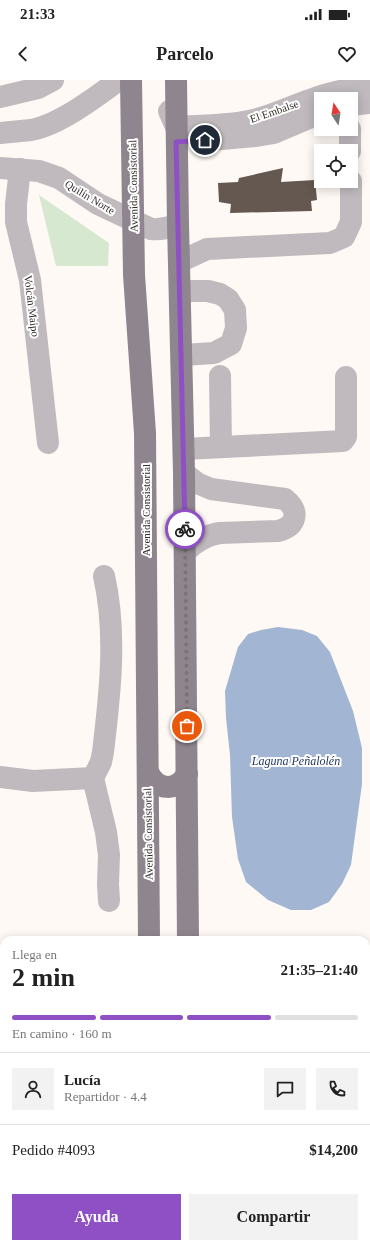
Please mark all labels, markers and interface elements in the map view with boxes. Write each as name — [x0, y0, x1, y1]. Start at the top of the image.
text: 21:33 — [20, 6, 55, 22]
icon: back — [12, 43, 34, 65]
icon: heart — [336, 43, 358, 65]
text: Parcelo — [156, 44, 214, 64]
north arrow — [314, 92, 358, 136]
map controls — [314, 92, 358, 188]
street label: El Embalse — [248, 97, 300, 125]
pin — [188, 123, 222, 157]
icon: home — [194, 129, 216, 151]
street label: Avenida Consistorial — [126, 140, 140, 232]
button: locate — [314, 144, 358, 188]
street label: Quilín Norte — [63, 177, 117, 217]
street label: Volcán Maipo — [22, 275, 42, 338]
street label: Avenida Consistorial — [140, 464, 152, 556]
courier — [165, 509, 205, 549]
icon: bike — [174, 518, 196, 540]
pin — [170, 709, 204, 743]
icon: bag — [176, 715, 198, 737]
water label: Laguna Peñalolén — [251, 754, 340, 768]
street label: Avenida Consistorial — [141, 788, 155, 880]
text: Llega en — [12, 947, 57, 962]
text: 21:35–21:40 — [281, 962, 358, 978]
text: 2 min — [12, 963, 75, 992]
text: En camino · 160 m — [12, 1026, 112, 1041]
button: person — [12, 1068, 54, 1110]
button: chat — [264, 1068, 306, 1110]
button: phone — [316, 1068, 358, 1110]
text: Lucía — [64, 1072, 101, 1088]
text: Repartidor · 4.4 — [64, 1089, 147, 1104]
text: Pedido #4093 — [12, 1142, 95, 1158]
text: $14,200 — [309, 1142, 358, 1158]
button: Ayuda — [12, 1194, 181, 1240]
button: Compartir — [189, 1194, 358, 1240]

